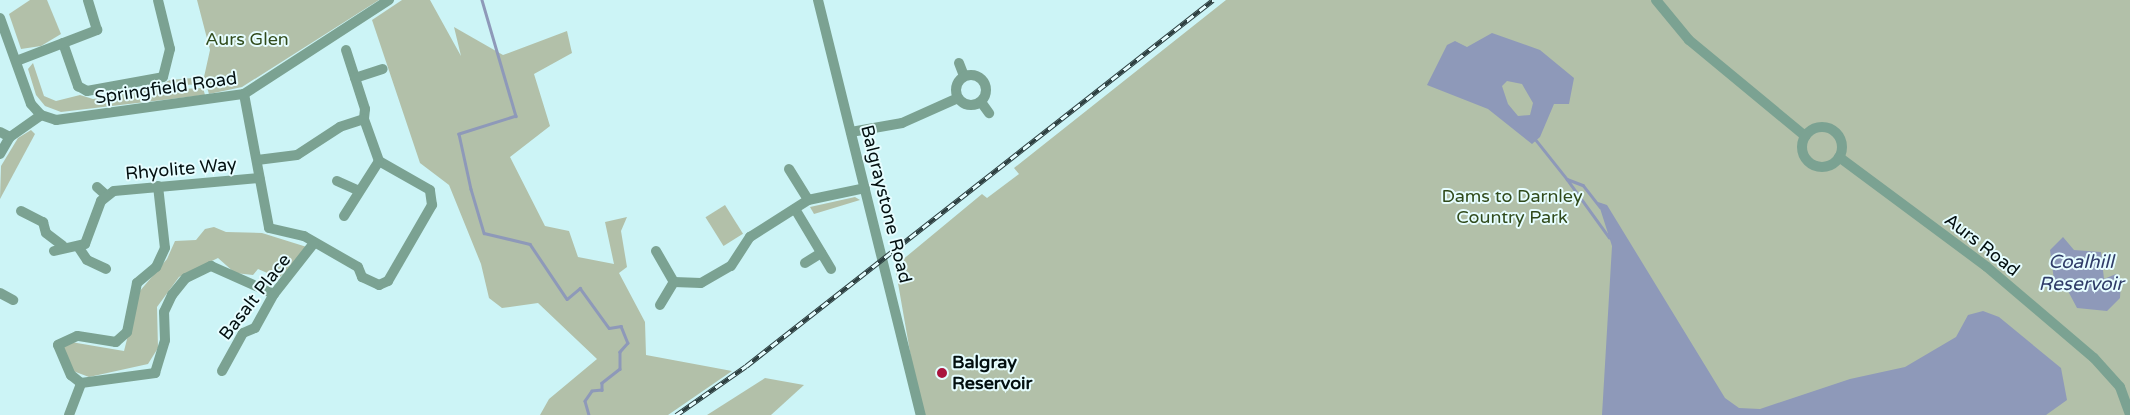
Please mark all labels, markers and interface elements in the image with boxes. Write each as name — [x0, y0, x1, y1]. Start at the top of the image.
park label: Aurs Glen — [205, 28, 289, 50]
street label: Springfield Road — [93, 67, 239, 109]
street label: Balgraystone Road — [856, 123, 916, 285]
street label: Rhyolite Way — [124, 153, 238, 185]
park label: Dams to Darnley Country Park — [1441, 186, 1583, 228]
street label: Aurs Road — [1940, 209, 2024, 281]
street label: Basalt Place — [215, 250, 295, 344]
water label: Coalhill Reservoir — [2039, 252, 2123, 296]
place label: Balgray Reservoir — [952, 352, 1032, 394]
marker: Balgray Reservoir — [936, 367, 948, 379]

